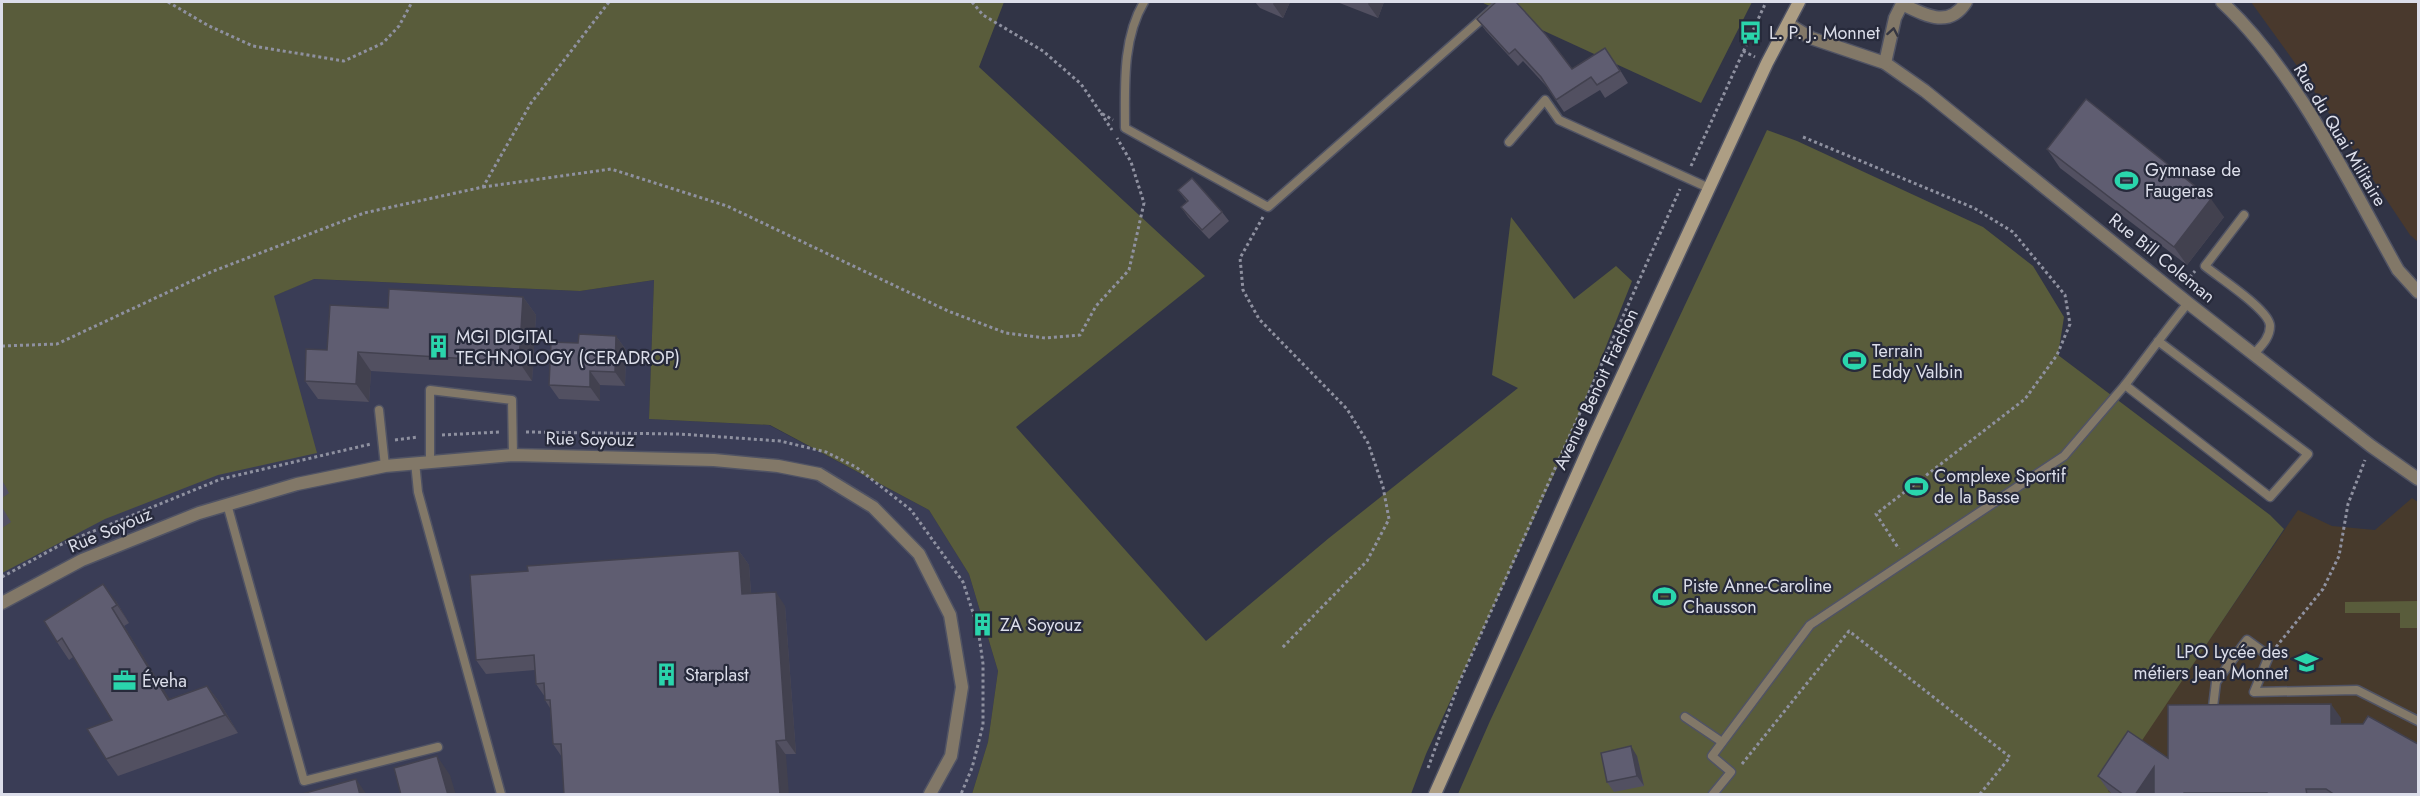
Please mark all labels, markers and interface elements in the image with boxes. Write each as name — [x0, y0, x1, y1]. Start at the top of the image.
bus stop icon: L. P. J. Monnet — [1738, 20, 1764, 46]
place label: L. P. J. Monnet — [1769, 20, 1881, 46]
one-way arrow — [1886, 27, 1899, 37]
street label: Rue du Quai Militaire — [2287, 59, 2393, 211]
place label: Gymnase de Faugeras — [2145, 157, 2241, 204]
sports icon: Gymnase de Faugeras — [2114, 167, 2140, 193]
street label: Rue Bill Coleman — [2103, 207, 2221, 309]
street label: Avenue Benoit Frachon — [1547, 304, 1645, 474]
place label: MGI DIGITAL TECHNOLOGY (CERADROP) — [456, 324, 680, 371]
building icon: MGI DIGITAL TECHNOLOGY (CERADROP) — [425, 334, 451, 360]
place label: Terrain Eddy Valbin — [1872, 338, 1963, 385]
sports icon: Terrain Eddy Valbin — [1841, 348, 1867, 374]
street label: Rue Soyouz — [545, 425, 635, 453]
place label: Complexe Sportif de la Basse — [1934, 463, 2067, 510]
sports icon: Complexe Sportif de la Basse — [1903, 473, 1929, 499]
street label: Rue Soyouz — [64, 500, 157, 559]
place label: Piste Anne-Caroline Chausson — [1683, 573, 1832, 620]
sports icon: Piste Anne-Caroline Chausson — [1652, 583, 1678, 609]
building icon: ZA Soyouz — [969, 612, 995, 638]
place label: ZA Soyouz — [1000, 612, 1082, 638]
place label: LPO Lycée des métiers Jean Monnet — [2134, 639, 2289, 686]
school or university icon: LPO Lycée des métiers Jean Monnet — [2293, 649, 2319, 675]
building icon: Starplast — [654, 662, 680, 688]
place label: Starplast — [685, 662, 749, 688]
office icon: Éveha — [111, 668, 137, 694]
place label: Éveha — [142, 668, 187, 694]

